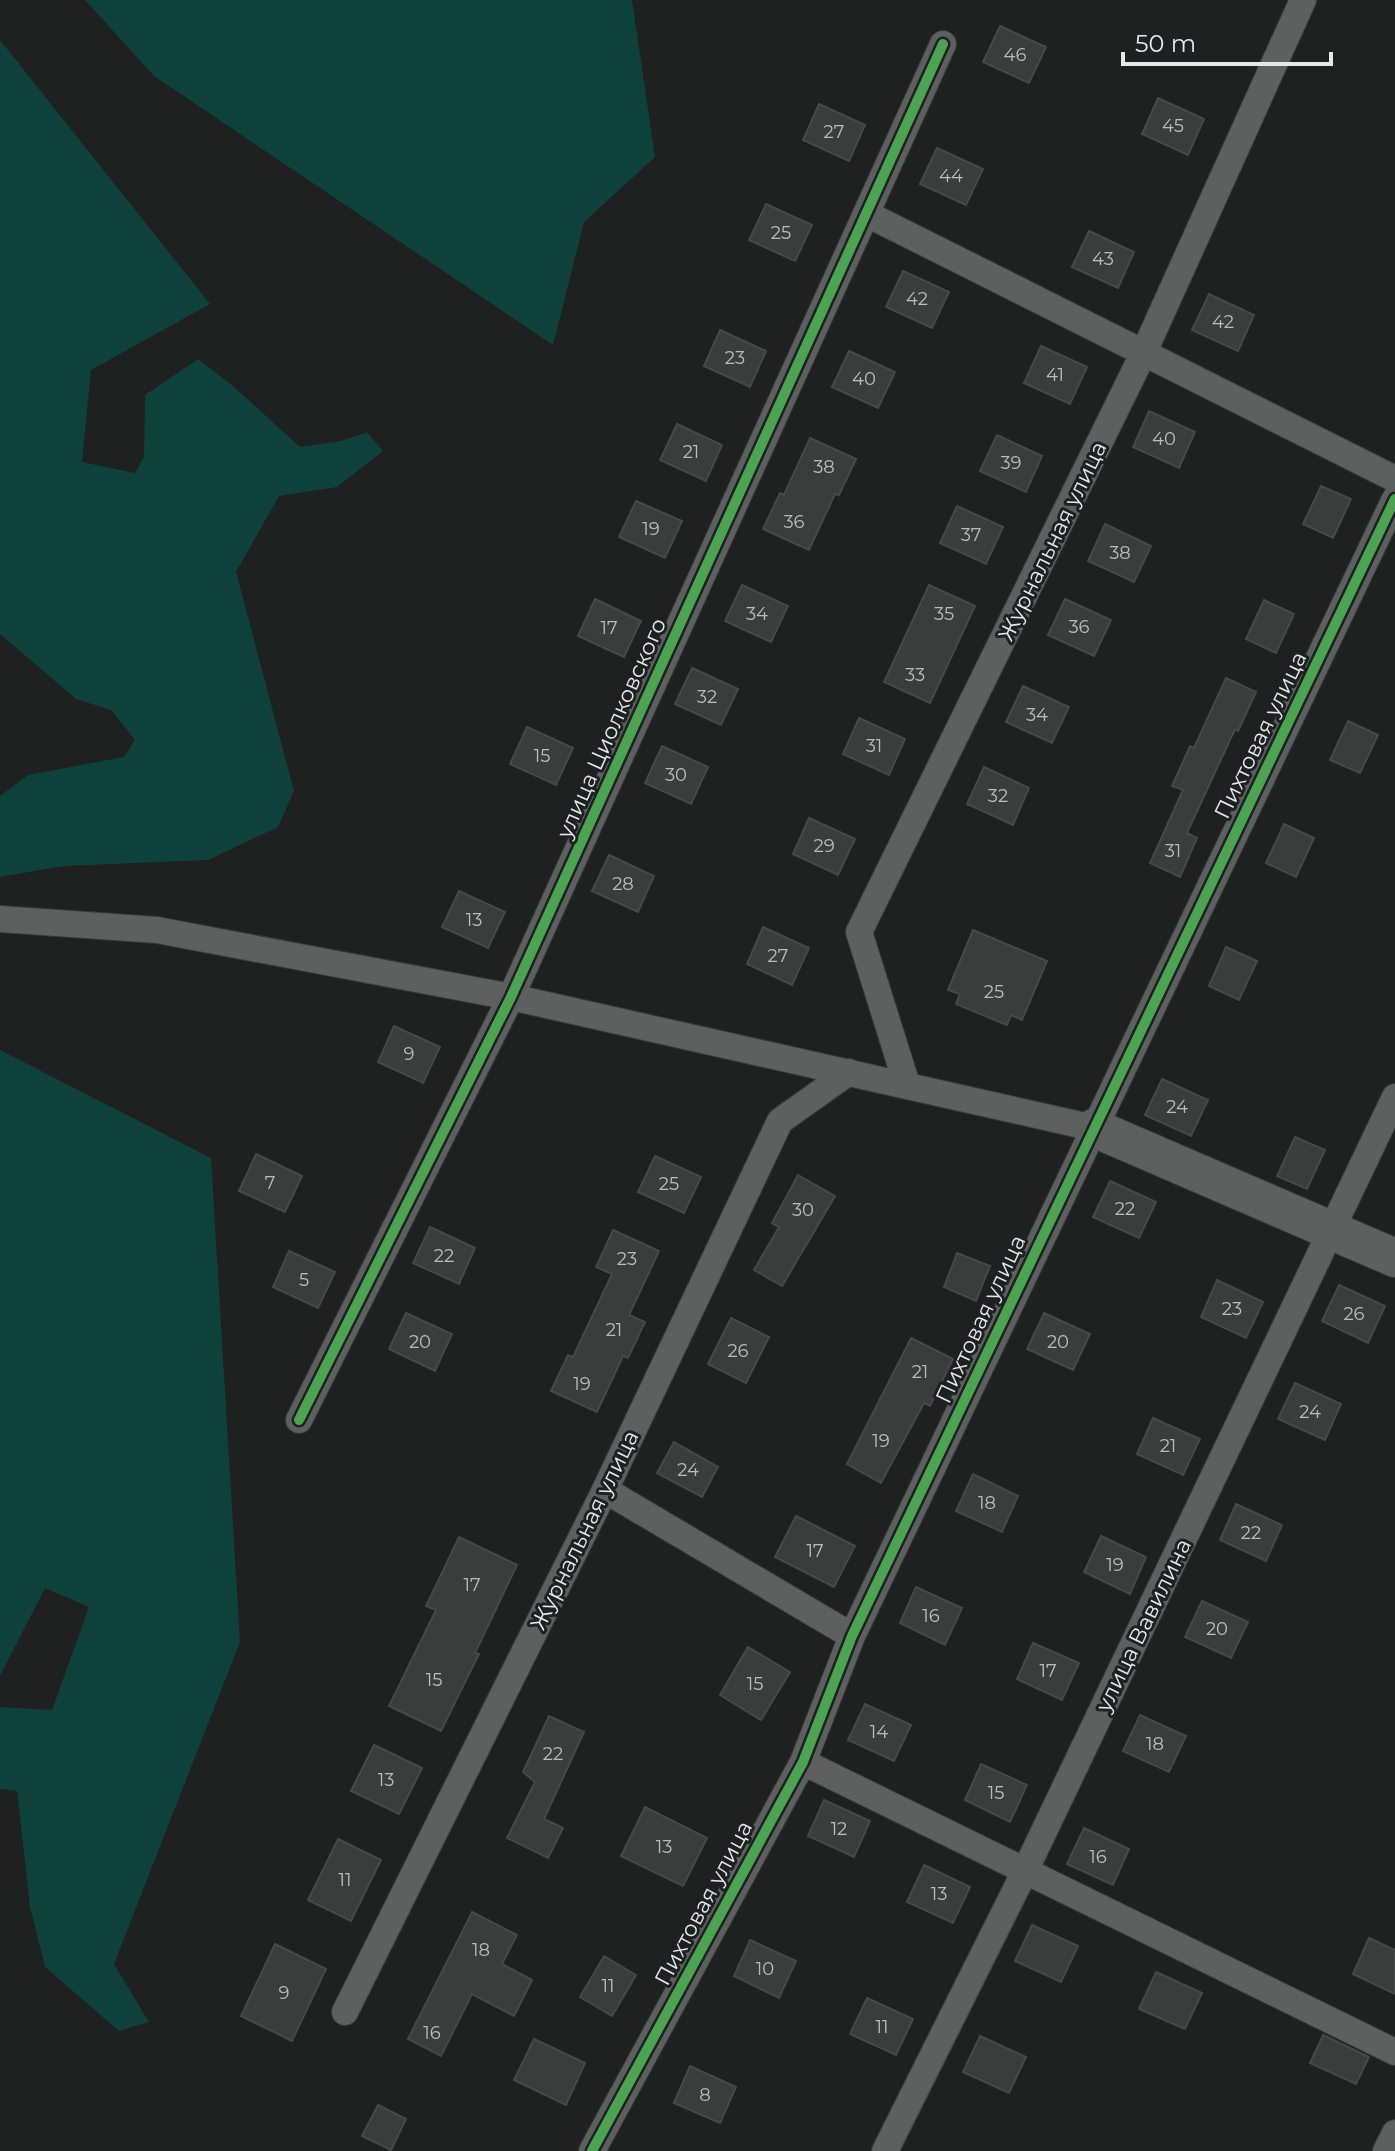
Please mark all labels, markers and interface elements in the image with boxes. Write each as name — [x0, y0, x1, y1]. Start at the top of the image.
scale bar — [1123, 16, 1331, 66]
text: 50 m — [1135, 29, 1196, 58]
house number: 46 — [1004, 44, 1026, 66]
house number: 45 — [1162, 115, 1184, 137]
house number: 27 — [824, 121, 844, 143]
house number: 44 — [939, 165, 963, 187]
house number: 25 — [771, 222, 791, 244]
house number: 43 — [1092, 248, 1114, 270]
house number: 42 — [906, 288, 928, 310]
house number: 42 — [1212, 311, 1234, 333]
house number: 23 — [725, 347, 745, 369]
house number: 41 — [1046, 364, 1064, 386]
house number: 40 — [852, 368, 876, 390]
house number: 40 — [1152, 428, 1176, 450]
street label: Журнальная улица — [992, 437, 1112, 645]
house number: 21 — [683, 441, 699, 463]
house number: 39 — [1000, 452, 1022, 474]
house number: 38 — [813, 456, 835, 478]
house number: 36 — [783, 511, 805, 533]
house number: 19 — [642, 518, 660, 540]
house number: 37 — [961, 524, 981, 546]
house number: 38 — [1109, 542, 1131, 564]
house number: 34 — [746, 603, 768, 625]
house number: 35 — [934, 603, 954, 625]
street label: улица Циолковского — [550, 614, 672, 843]
house number: 36 — [1068, 616, 1090, 638]
house number: 17 — [600, 617, 618, 639]
street label: Пихтовая улица — [1208, 647, 1313, 823]
house number: 33 — [905, 664, 925, 686]
house number: 32 — [697, 686, 717, 708]
house number: 34 — [1026, 704, 1048, 726]
house number: 31 — [866, 735, 882, 757]
house number: 15 — [534, 745, 550, 767]
house number: 30 — [665, 764, 687, 786]
house number: 32 — [988, 785, 1008, 807]
house number: 29 — [813, 835, 835, 857]
house number: 31 — [1165, 840, 1181, 862]
house number: 28 — [612, 873, 634, 895]
house number: 13 — [466, 909, 482, 931]
house number: 27 — [768, 945, 788, 967]
house number: 25 — [984, 981, 1004, 1003]
house number: 9 — [404, 1043, 415, 1065]
house number: 24 — [1166, 1096, 1188, 1118]
house number: 7 — [265, 1172, 275, 1194]
house number: 25 — [659, 1173, 679, 1195]
house number: 22 — [1115, 1198, 1135, 1220]
house number: 30 — [792, 1199, 814, 1221]
street label: Пихтовая улица — [930, 1231, 1031, 1408]
house number: 22 — [434, 1245, 454, 1267]
house number: 23 — [617, 1248, 637, 1270]
house number: 5 — [299, 1269, 309, 1291]
house number: 23 — [1222, 1298, 1242, 1320]
house number: 26 — [1343, 1303, 1365, 1325]
house number: 21 — [606, 1319, 622, 1341]
house number: 20 — [409, 1331, 431, 1353]
house number: 20 — [1047, 1331, 1069, 1353]
house number: 26 — [727, 1340, 749, 1362]
house number: 21 — [912, 1361, 928, 1383]
house number: 19 — [573, 1373, 591, 1395]
house number: 24 — [1299, 1401, 1321, 1423]
street label: Журнальная улица — [524, 1426, 644, 1634]
house number: 19 — [872, 1430, 890, 1452]
house number: 21 — [1160, 1435, 1176, 1457]
house number: 24 — [677, 1459, 699, 1481]
house number: 18 — [978, 1492, 996, 1514]
house number: 22 — [1241, 1522, 1261, 1544]
street label: улица Вавилина — [1089, 1534, 1197, 1717]
house number: 17 — [806, 1540, 824, 1562]
house number: 19 — [1106, 1554, 1124, 1576]
house number: 17 — [463, 1574, 481, 1596]
house number: 16 — [922, 1605, 940, 1627]
house number: 20 — [1206, 1618, 1228, 1640]
house number: 17 — [1039, 1660, 1057, 1682]
house number: 15 — [426, 1669, 442, 1691]
house number: 15 — [747, 1673, 763, 1695]
house number: 14 — [870, 1721, 888, 1743]
house number: 18 — [1146, 1733, 1164, 1755]
house number: 22 — [543, 1743, 563, 1765]
house number: 13 — [378, 1769, 394, 1791]
house number: 15 — [988, 1782, 1004, 1804]
street label: Пихтовая улица — [649, 1816, 758, 1990]
house number: 12 — [831, 1818, 847, 1840]
house number: 13 — [656, 1836, 672, 1858]
house number: 16 — [1089, 1846, 1107, 1868]
house number: 11 — [339, 1869, 352, 1891]
house number: 13 — [931, 1883, 947, 1905]
house number: 18 — [472, 1939, 490, 1961]
house number: 10 — [756, 1958, 774, 1980]
house number: 11 — [602, 1975, 615, 1997]
house number: 9 — [279, 1982, 290, 2004]
house number: 11 — [876, 2016, 889, 2038]
house number: 16 — [423, 2022, 441, 2044]
house number: 8 — [699, 2084, 711, 2106]

